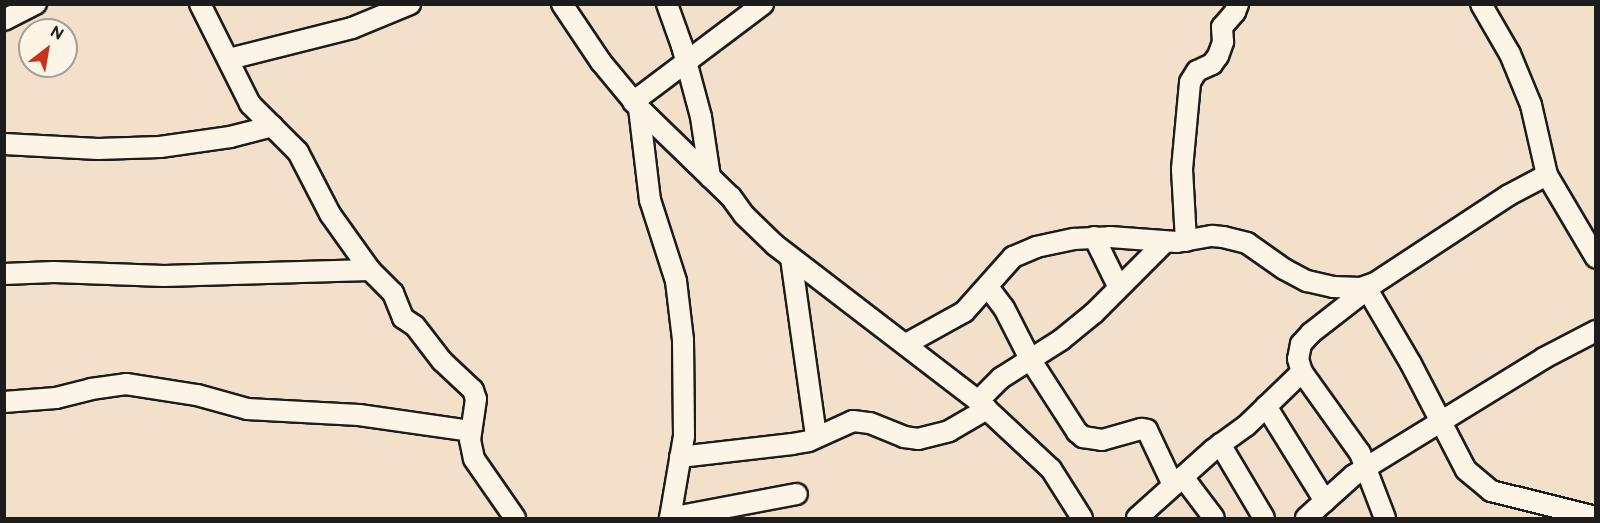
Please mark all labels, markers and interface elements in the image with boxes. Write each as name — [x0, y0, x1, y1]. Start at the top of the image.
north arrow — [18, 18, 78, 78]
text: N — [46, 23, 67, 45]

